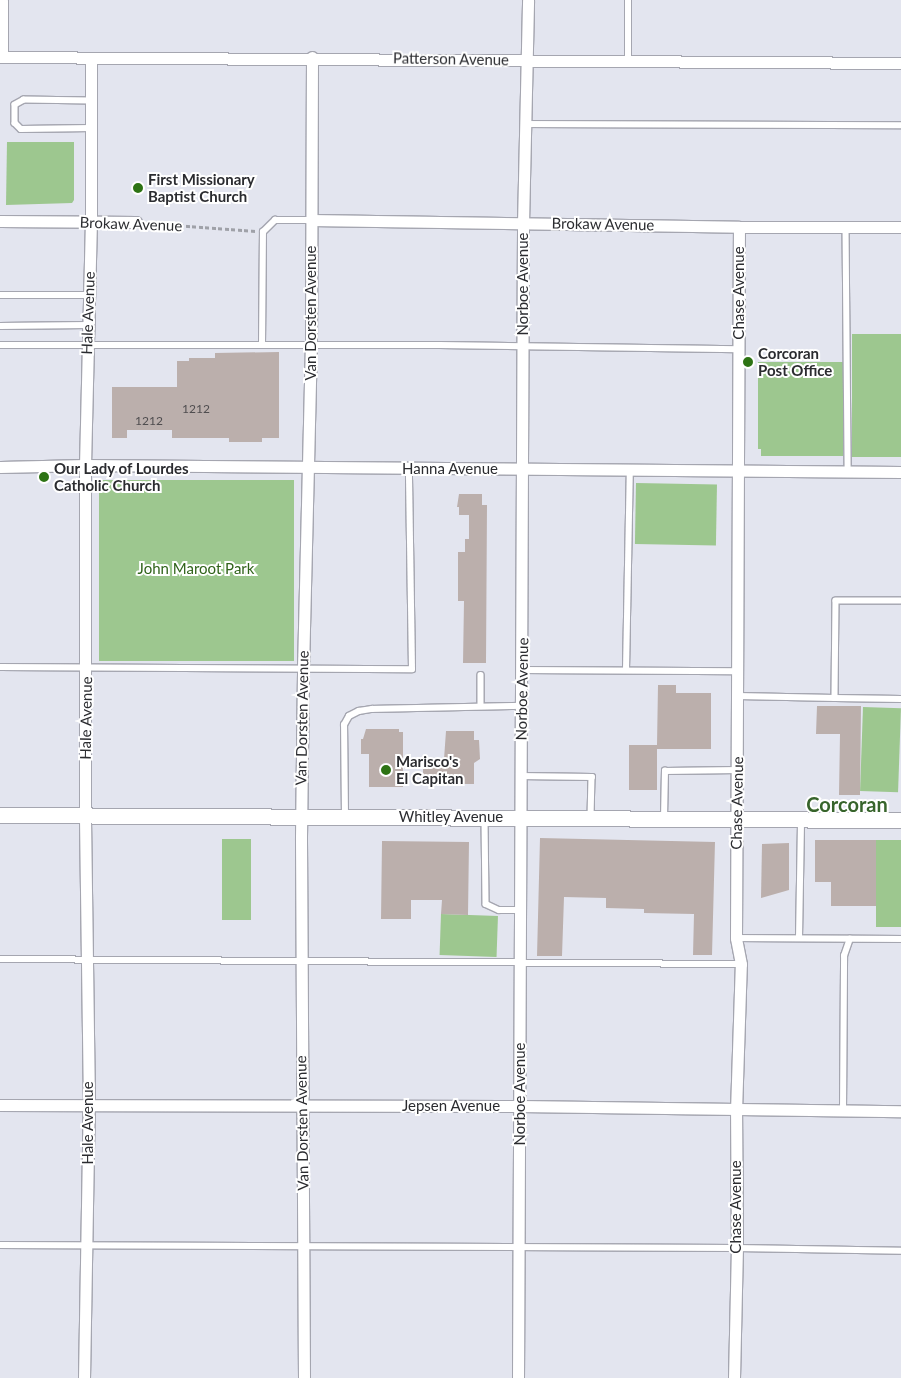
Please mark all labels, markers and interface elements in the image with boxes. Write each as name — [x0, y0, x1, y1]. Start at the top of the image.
street label: Patterson Avenue — [393, 49, 509, 69]
place label: First Missionary Baptist Church — [148, 170, 255, 205]
marker: First Missionary Baptist Church — [132, 182, 144, 194]
street label: Brokaw Avenue — [79, 213, 183, 235]
street label: Brokaw Avenue — [551, 214, 655, 234]
street label: Norboe Avenue — [514, 232, 532, 336]
street label: Van Dorsten Avenue — [302, 245, 320, 381]
street label: Chase Avenue — [730, 246, 748, 340]
street label: Hale Avenue — [78, 271, 98, 355]
place label: Corcoran Post Office — [758, 344, 832, 379]
marker: Corcoran Post Office — [742, 356, 754, 368]
house number: 1212 — [182, 402, 210, 416]
house number: 1212 — [135, 414, 163, 428]
place label: Our Lady of Lourdes Catholic Church — [54, 459, 190, 494]
street label: Hanna Avenue — [402, 460, 498, 478]
marker: Our Lady of Lourdes Catholic Church — [38, 471, 50, 483]
park label: John Maroot Park — [138, 560, 254, 578]
street label: Norboe Avenue — [512, 637, 532, 741]
street label: Van Dorsten Avenue — [292, 650, 312, 786]
street label: Hale Avenue — [76, 676, 96, 760]
place label: Marisco's El Capitan — [396, 752, 463, 787]
street label: Chase Avenue — [727, 756, 747, 850]
marker: Marisco's El Capitan — [380, 764, 392, 776]
district label: Corcoran — [806, 792, 888, 816]
street label: Whitley Avenue — [398, 808, 504, 826]
street label: Norboe Avenue — [511, 1042, 529, 1146]
street label: Van Dorsten Avenue — [292, 1055, 312, 1191]
street label: Hale Avenue — [79, 1081, 97, 1165]
street label: Jepsen Avenue — [402, 1097, 500, 1115]
street label: Chase Avenue — [727, 1160, 745, 1254]

